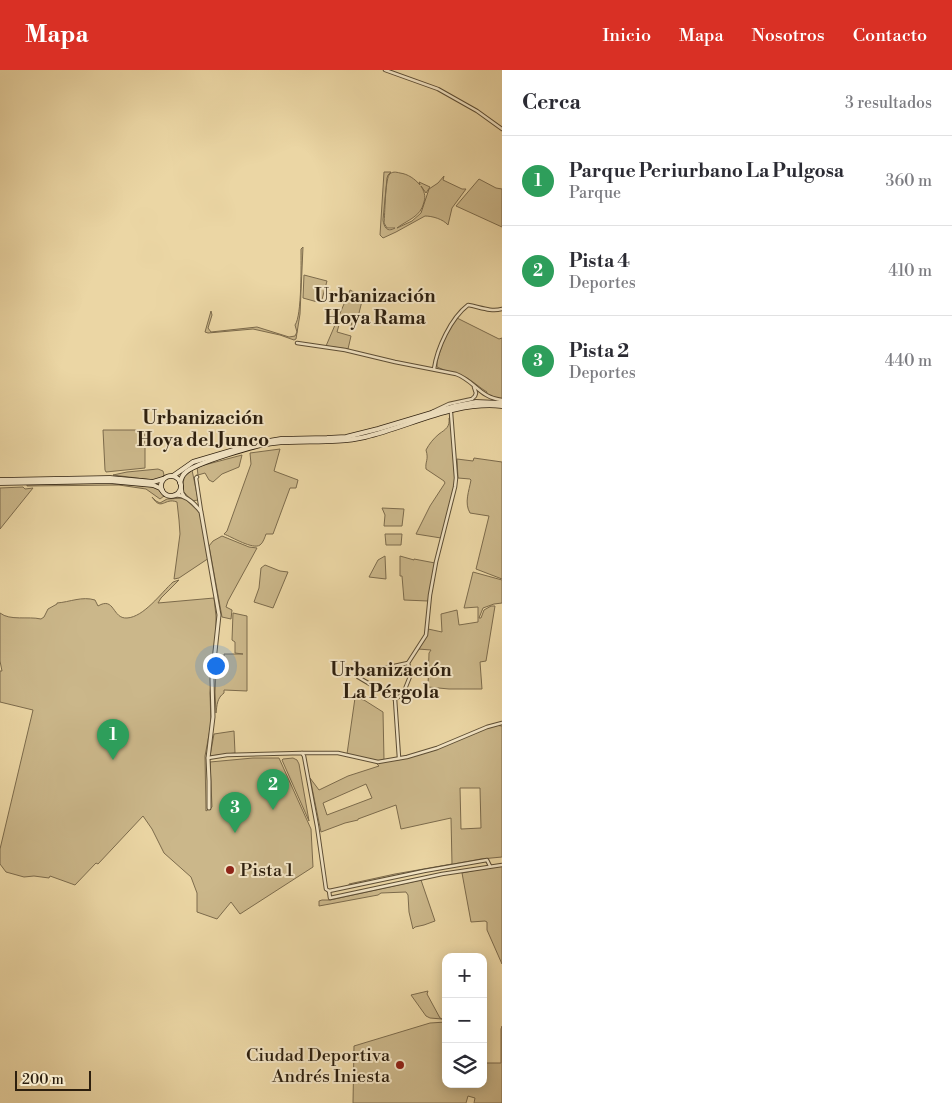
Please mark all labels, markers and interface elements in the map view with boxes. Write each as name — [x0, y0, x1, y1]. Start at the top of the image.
text: Mapa — [25, 20, 88, 50]
text: Inicio — [602, 24, 651, 47]
text: Mapa — [679, 24, 724, 47]
text: Nosotros — [752, 24, 825, 47]
text: Contacto — [853, 24, 927, 47]
text: Cerca — [522, 90, 581, 116]
text: 3 resultados — [845, 93, 932, 113]
text: Parque Periurbano La Pulgosa — [569, 159, 844, 183]
text: 1 — [534, 171, 542, 191]
text: 360 m — [886, 171, 932, 191]
text: Parque — [569, 183, 621, 203]
text: Pista 4 — [569, 249, 630, 273]
text: 2 — [533, 261, 543, 281]
text: 410 m — [888, 261, 932, 281]
text: Deportes — [569, 273, 636, 293]
district label: Urbanización Hoya Rama — [314, 284, 436, 330]
text: Pista 2 — [569, 339, 629, 363]
text: 3 — [533, 351, 543, 371]
text: 440 m — [885, 351, 932, 371]
text: Deportes — [569, 363, 636, 383]
district label: Urbanización Hoya del Junco — [137, 406, 269, 452]
your location — [203, 653, 229, 679]
district label: Urbanización La Pérgola — [330, 658, 452, 704]
pin: 1 — [97, 719, 129, 760]
pin: 2 — [257, 769, 289, 810]
pin: 3 — [219, 792, 251, 833]
place label: Pista 1 — [240, 859, 294, 882]
marker: Pista 1 — [224, 864, 236, 876]
map controls — [442, 953, 487, 1088]
button: + — [442, 953, 487, 998]
button: − — [442, 998, 487, 1043]
button: layers — [442, 1043, 487, 1088]
place label: Ciudad Deportiva Andrés Iniesta — [246, 1044, 391, 1088]
marker: Ciudad Deportiva Andrés Iniesta — [394, 1059, 406, 1071]
scale bar — [15, 1068, 91, 1091]
text: 200 m — [22, 1071, 64, 1089]

